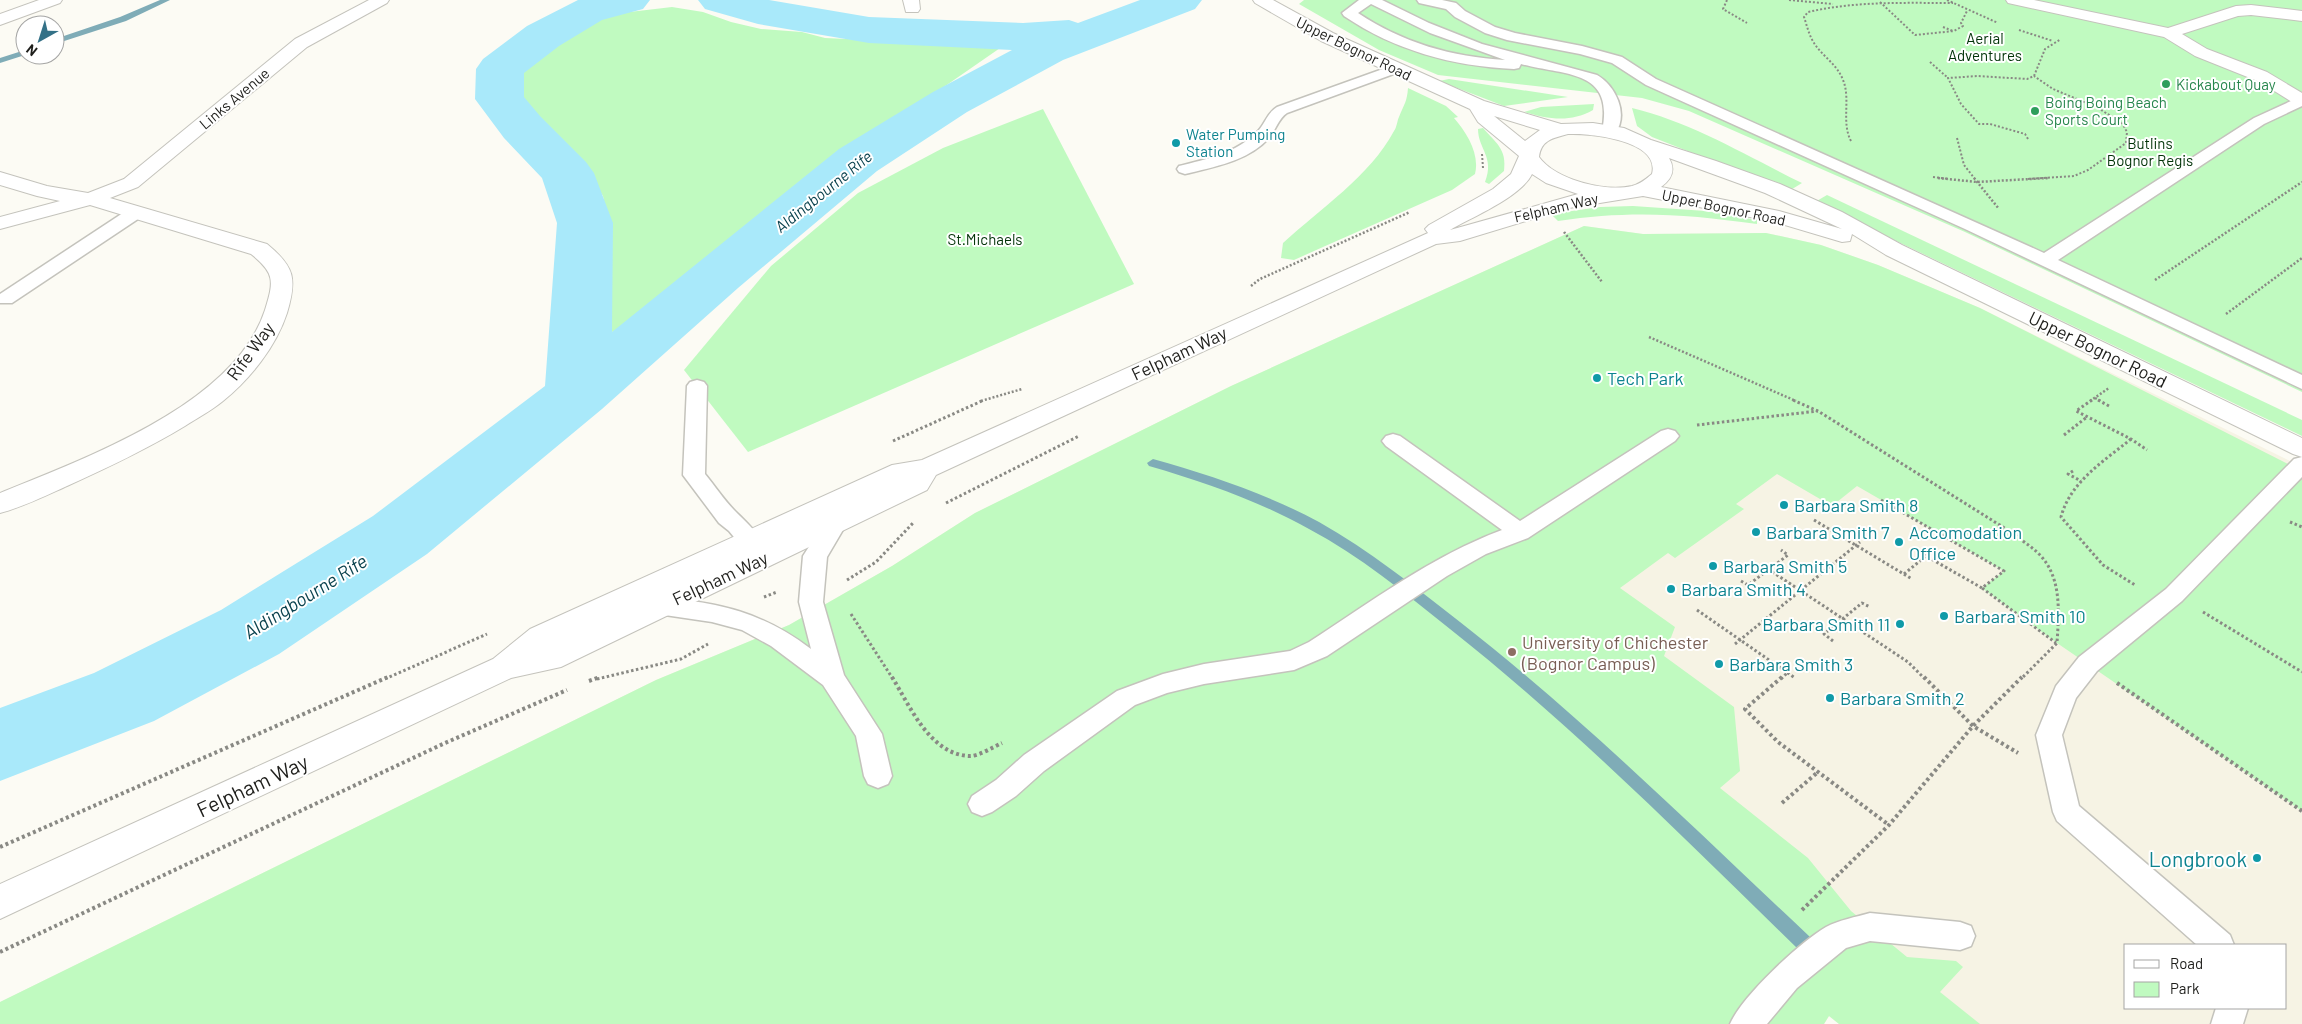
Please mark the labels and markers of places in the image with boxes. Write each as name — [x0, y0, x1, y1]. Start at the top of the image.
place label: Kickabout Quay — [2176, 75, 2276, 93]
marker: Kickabout Quay — [2160, 78, 2172, 90]
place label: Boing Boing Beach Sports Court — [2045, 93, 2167, 128]
marker: Boing Boing Beach Sports Court — [2029, 105, 2041, 117]
place label: Water Pumping Station — [1186, 125, 1285, 160]
marker: Water Pumping Station — [1170, 137, 1182, 149]
place label: Tech Park — [1607, 367, 1684, 389]
marker: Tech Park — [1591, 372, 1603, 384]
place label: Barbara Smith 8 — [1794, 494, 1919, 516]
marker: Barbara Smith 8 — [1778, 499, 1790, 511]
place label: Barbara Smith 7 — [1766, 521, 1890, 543]
place label: Accomodation Office — [1909, 521, 2022, 564]
marker: Barbara Smith 7 — [1750, 526, 1762, 538]
marker: Accomodation Office — [1893, 536, 1905, 548]
place label: Barbara Smith 5 — [1723, 555, 1847, 577]
marker: Barbara Smith 5 — [1707, 560, 1719, 572]
place label: Barbara Smith 4 — [1681, 578, 1806, 600]
marker: Barbara Smith 4 — [1665, 583, 1677, 595]
place label: Barbara Smith 10 — [1954, 605, 2086, 627]
marker: Barbara Smith 10 — [1938, 610, 1950, 622]
place label: Barbara Smith 11 — [1762, 613, 1890, 635]
marker: Barbara Smith 11 — [1894, 618, 1906, 630]
place label: University of Chichester (Bognor Campus) — [1521, 631, 1709, 674]
marker: University of Chichester (Bognor Campus) — [1506, 646, 1518, 658]
place label: Barbara Smith 3 — [1729, 653, 1853, 675]
marker: Barbara Smith 3 — [1713, 658, 1725, 670]
place label: Barbara Smith 2 — [1840, 687, 1965, 709]
marker: Barbara Smith 2 — [1824, 692, 1836, 704]
place label: Longbrook — [2149, 846, 2247, 871]
marker: Longbrook — [2251, 852, 2263, 864]

